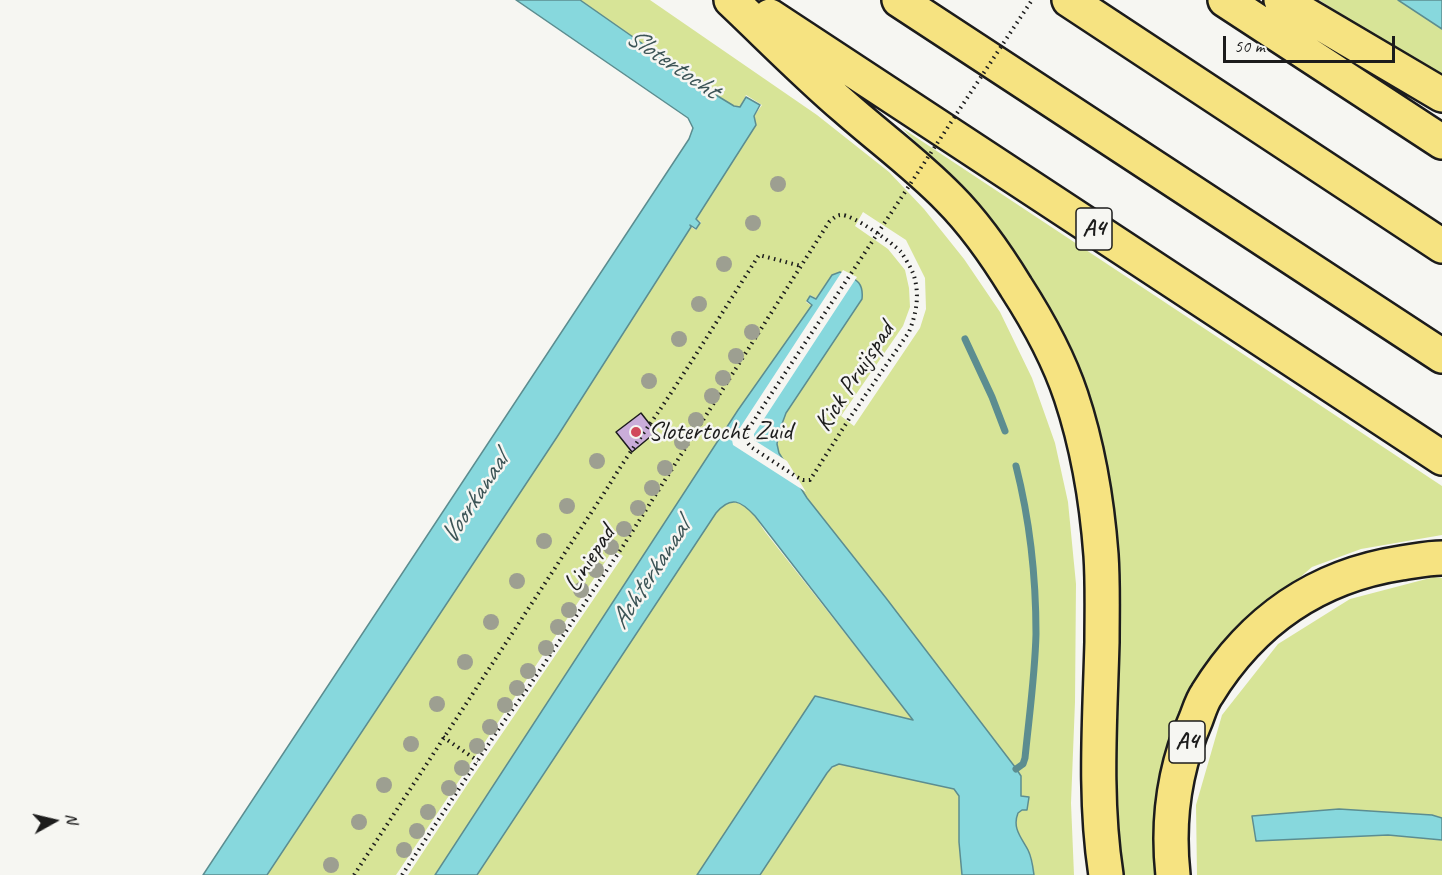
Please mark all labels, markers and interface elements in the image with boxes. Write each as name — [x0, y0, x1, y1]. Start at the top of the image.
water label: Slotertocht — [620, 21, 724, 107]
scale bar — [1226, 24, 1398, 62]
text: 50 m — [1234, 35, 1265, 57]
road number: A4 — [1076, 208, 1112, 250]
street label: Kick Pruijspad — [808, 317, 902, 437]
place label: Slotertocht Zuid — [648, 416, 792, 448]
marker: Slotertocht Zuid — [629, 425, 643, 439]
water label: Voorkanaal — [434, 448, 516, 550]
water label: Achterkanaal — [604, 515, 698, 635]
street label: Liniepad — [557, 520, 623, 598]
road number: A4 — [1169, 721, 1205, 763]
north arrow — [24, 791, 84, 851]
text: N — [61, 812, 82, 825]

